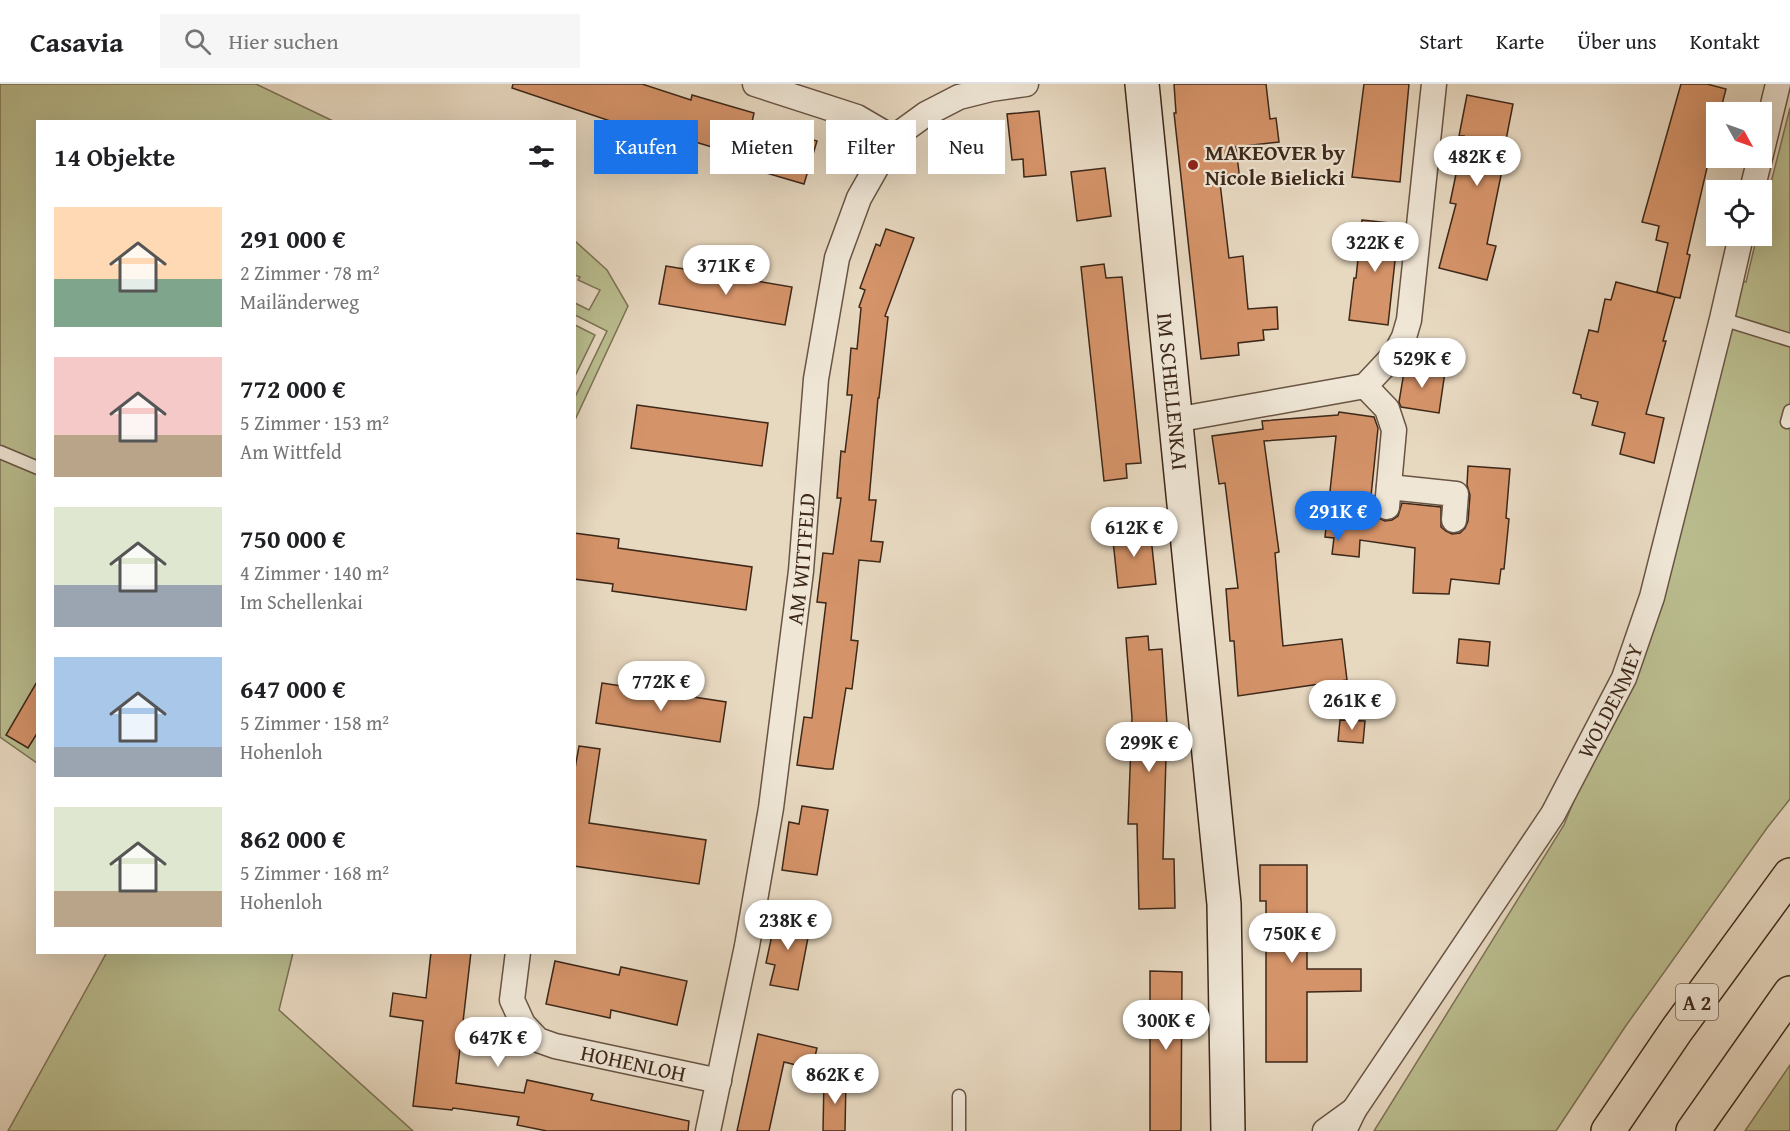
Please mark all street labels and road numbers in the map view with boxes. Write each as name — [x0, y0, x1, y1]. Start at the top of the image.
street label: IM SCHELLENKAI — [1149, 311, 1197, 472]
street label: AM WITTFELD — [778, 492, 823, 627]
street label: WOLDENMEY — [1569, 639, 1651, 764]
road number: A 2 — [1676, 984, 1718, 1020]
street label: HOHENLOH — [578, 1036, 689, 1090]

